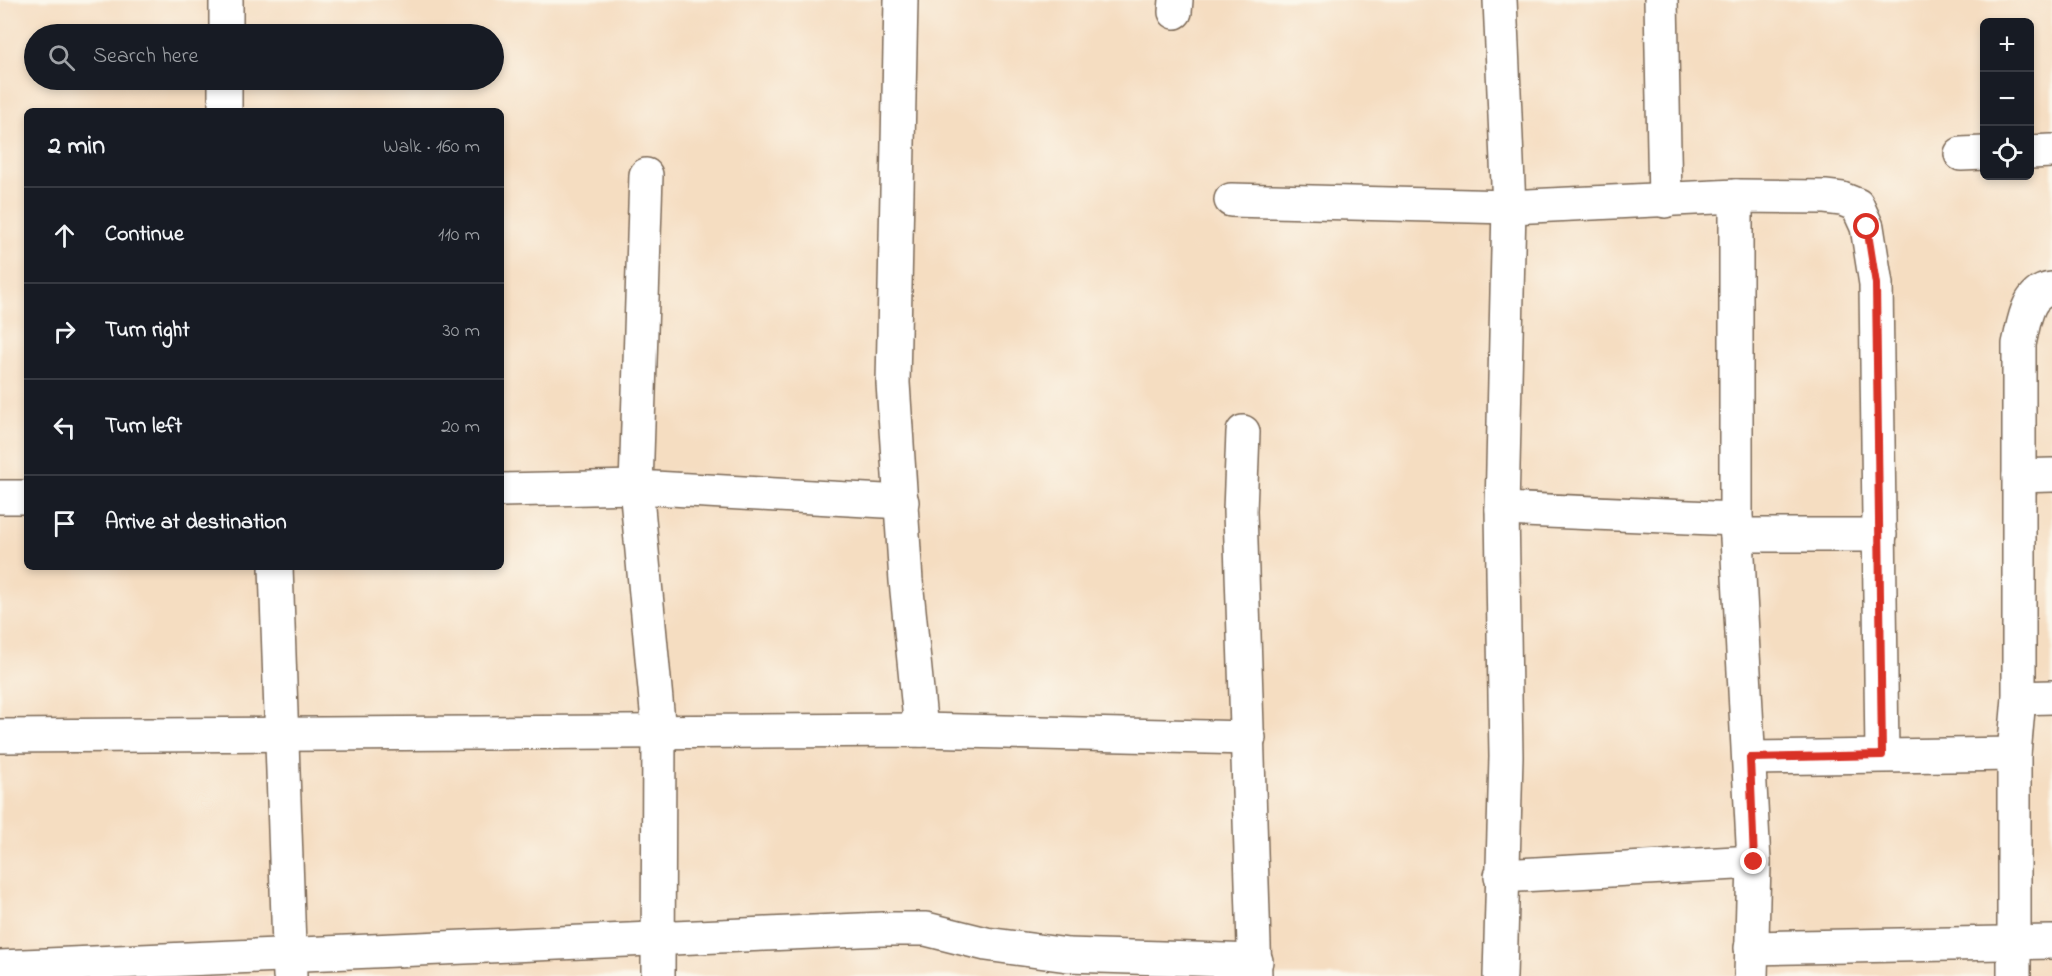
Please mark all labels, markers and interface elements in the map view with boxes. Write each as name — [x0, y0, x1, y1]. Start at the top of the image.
map controls — [1980, 18, 2034, 180]
button: + — [1980, 18, 2034, 72]
search box — [24, 24, 504, 90]
icon: search — [45, 41, 78, 74]
text: Search here — [93, 41, 198, 73]
button: − — [1980, 72, 2034, 126]
button: locate — [1980, 126, 2034, 180]
text: 2 min — [48, 128, 105, 166]
text: Walk · 160 m — [383, 133, 480, 162]
route start — [1853, 213, 1879, 239]
icon: ahead — [48, 219, 81, 252]
text: Continue — [105, 219, 184, 251]
text: 110 m — [438, 221, 480, 250]
icon: right — [48, 315, 81, 348]
text: Turn right — [105, 315, 190, 347]
text: 30 m — [443, 317, 480, 346]
icon: left — [48, 411, 81, 444]
text: Turn left — [105, 411, 182, 443]
text: 20 m — [441, 413, 480, 442]
icon: arrive — [48, 507, 81, 540]
text: Arrive at destination — [105, 507, 287, 539]
route end — [1740, 848, 1766, 874]

